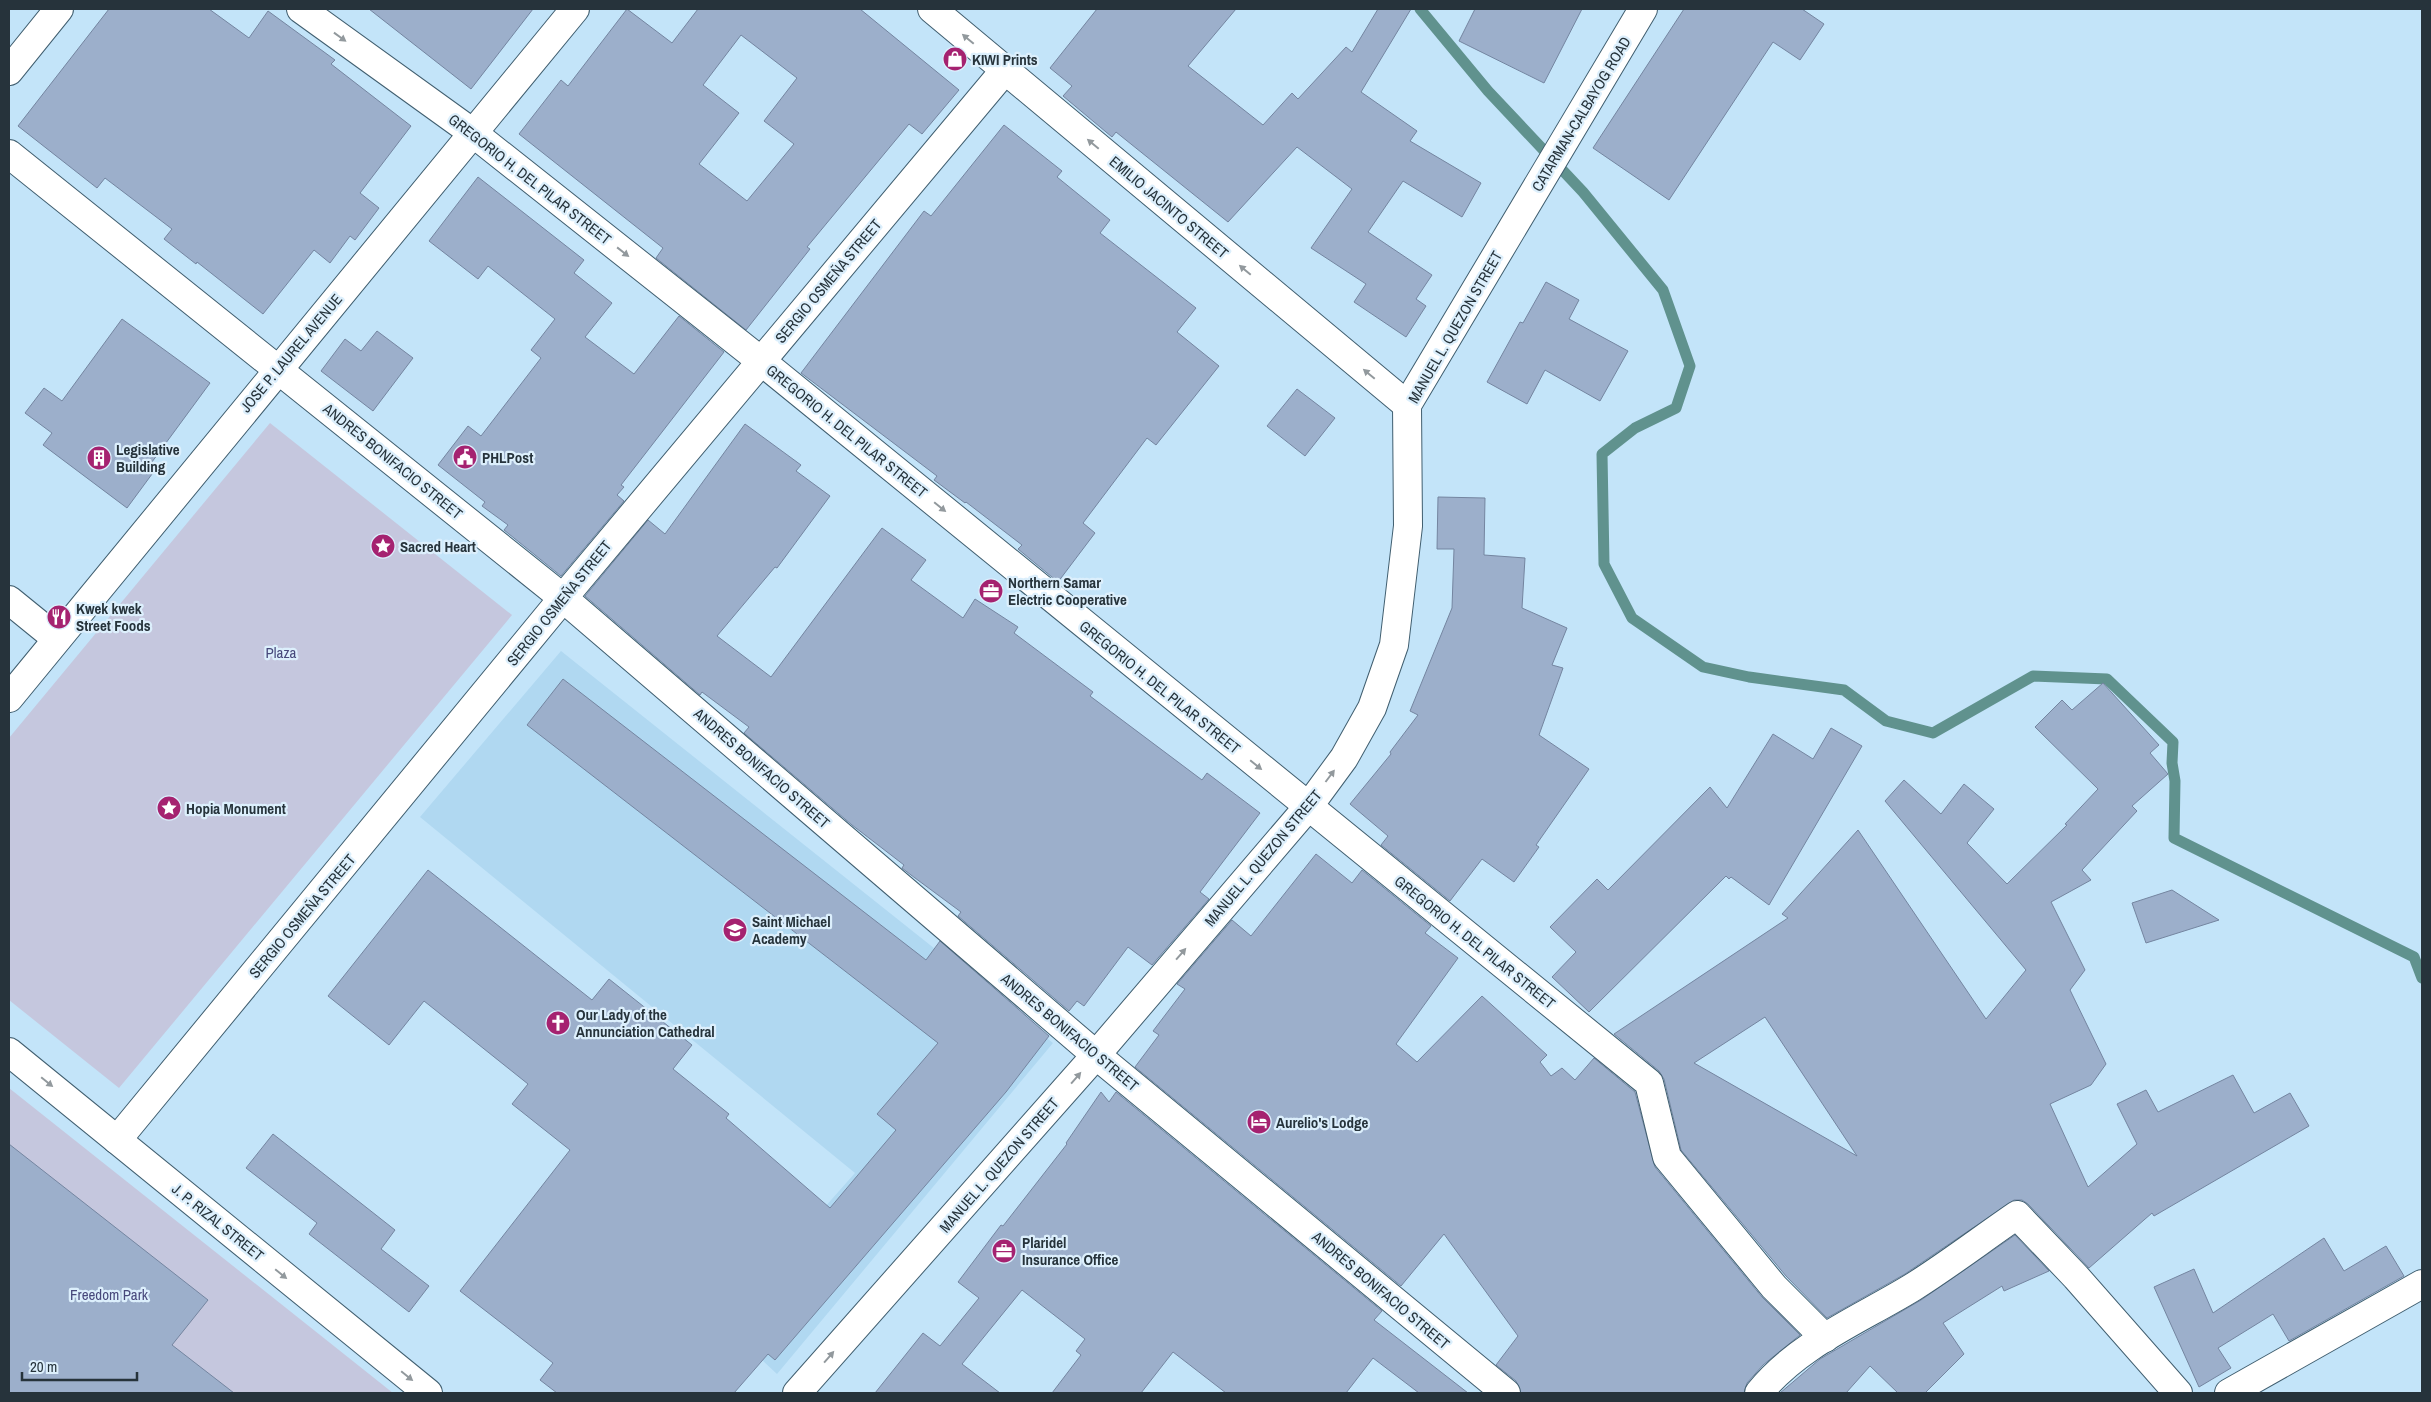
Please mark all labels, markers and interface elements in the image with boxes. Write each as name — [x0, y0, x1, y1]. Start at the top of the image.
one-way arrow — [333, 32, 347, 42]
street label: CATARMAN-CALBAYOG ROAD — [1526, 33, 1636, 195]
one-way arrow — [962, 34, 975, 45]
shop icon: KIWI Prints — [942, 46, 968, 72]
place label: KIWI Prints — [972, 49, 1038, 70]
street label: GREGORIO H. DEL PILAR STREET — [444, 109, 616, 250]
one-way arrow — [1087, 138, 1100, 149]
street label: EMILIO JACINTO STREET — [1105, 151, 1233, 263]
street label: SERGIO OSMEÑA STREET — [770, 214, 886, 347]
one-way arrow — [616, 246, 629, 257]
street label: MANUEL L. QUEZON STREET — [1403, 247, 1507, 407]
one-way arrow — [1239, 264, 1251, 276]
street label: JOSE P. LAUREL AVENUE — [235, 289, 347, 417]
street label: GREGORIO H. DEL PILAR STREET — [762, 360, 932, 503]
one-way arrow — [1363, 369, 1376, 380]
street label: ANDRES BONIFACIO STREET — [318, 398, 467, 524]
place label: Legislative Building — [116, 439, 180, 477]
public building icon: PHLPost — [452, 444, 478, 470]
building icon: Legislative Building — [86, 445, 112, 471]
place label: PHLPost — [482, 447, 533, 468]
one-way arrow — [934, 502, 947, 513]
place icon: Sacred Heart — [370, 533, 396, 559]
street label: SERGIO OSMEÑA STREET — [502, 535, 617, 670]
place label: Sacred Heart — [400, 536, 476, 557]
place label: Northern Samar Electric Cooperative — [1008, 572, 1127, 610]
office icon: Northern Samar Electric Cooperative — [978, 578, 1004, 604]
place label: Kwek kwek Street Foods — [76, 598, 151, 636]
restaurant icon: Kwek kwek Street Foods — [46, 604, 72, 630]
street label: GREGORIO H. DEL PILAR STREET — [1075, 616, 1245, 759]
park label: Plaza — [266, 642, 297, 663]
street label: ANDRES BONIFACIO STREET — [689, 702, 835, 833]
one-way arrow — [1249, 759, 1262, 770]
one-way arrow — [1325, 770, 1336, 783]
street label: MANUEL L. QUEZON STREET — [1200, 785, 1327, 931]
place icon: Hopia Monument — [156, 795, 182, 821]
place label: Hopia Monument — [186, 798, 286, 819]
street label: SERGIO OSMEÑA STREET — [244, 849, 360, 982]
street label: GREGORIO H. DEL PILAR STREET — [1390, 871, 1560, 1014]
place label: Saint Michael Academy — [752, 911, 831, 949]
school or university icon: Saint Michael Academy — [722, 917, 748, 943]
one-way arrow — [1176, 948, 1187, 961]
street label: ANDRES BONIFACIO STREET — [996, 968, 1144, 1096]
place label: Our Lady of the Annunciation Cathedral — [576, 1004, 715, 1042]
church icon: Our Lady of the Annunciation Cathedral — [545, 1010, 571, 1036]
one-way arrow — [1070, 1071, 1081, 1084]
one-way arrow — [40, 1077, 53, 1088]
street label: MANUEL L. QUEZON STREET — [934, 1093, 1064, 1237]
hotel icon: Aurelio's Lodge — [1246, 1109, 1272, 1135]
place label: Aurelio's Lodge — [1276, 1112, 1369, 1133]
street label: J. P. RIZAL STREET — [168, 1178, 269, 1266]
street label: ANDRES BONIFACIO STREET — [1307, 1226, 1455, 1354]
place label: Plaridel Insurance Office — [1022, 1232, 1119, 1270]
office icon: Plaridel Insurance Office — [991, 1238, 1017, 1264]
one-way arrow — [274, 1268, 287, 1279]
park label: Freedom Park — [70, 1284, 149, 1305]
scale bar — [22, 1350, 138, 1382]
one-way arrow — [823, 1351, 835, 1363]
text: 20 m — [30, 1356, 57, 1377]
one-way arrow — [400, 1371, 413, 1382]

